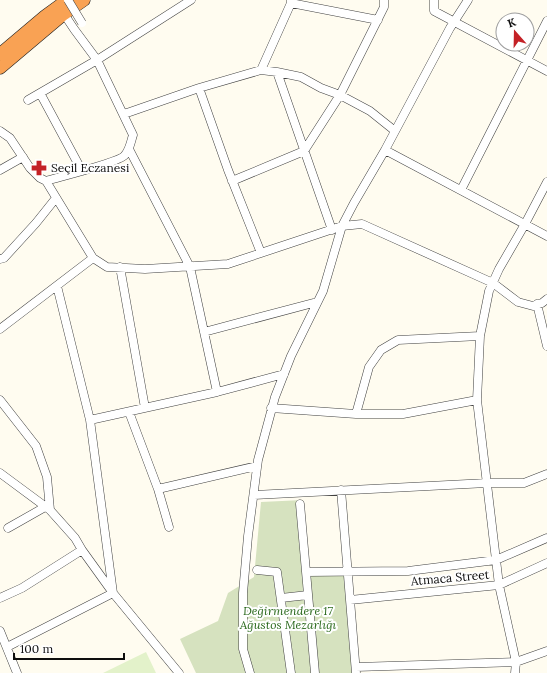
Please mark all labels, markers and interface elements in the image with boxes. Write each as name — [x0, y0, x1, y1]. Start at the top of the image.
north arrow — [495, 12, 535, 52]
text: K — [506, 15, 518, 31]
pharmacy icon: Seçil Eczanesi — [30, 159, 48, 177]
place label: Seçil Eczanesi — [51, 160, 129, 175]
street label: Atmaca Street — [409, 567, 490, 588]
park label: Değirmendere 17 Ağustos Mezarlığı — [239, 603, 336, 632]
scale bar — [14, 635, 124, 661]
text: 100 m — [20, 641, 53, 656]

